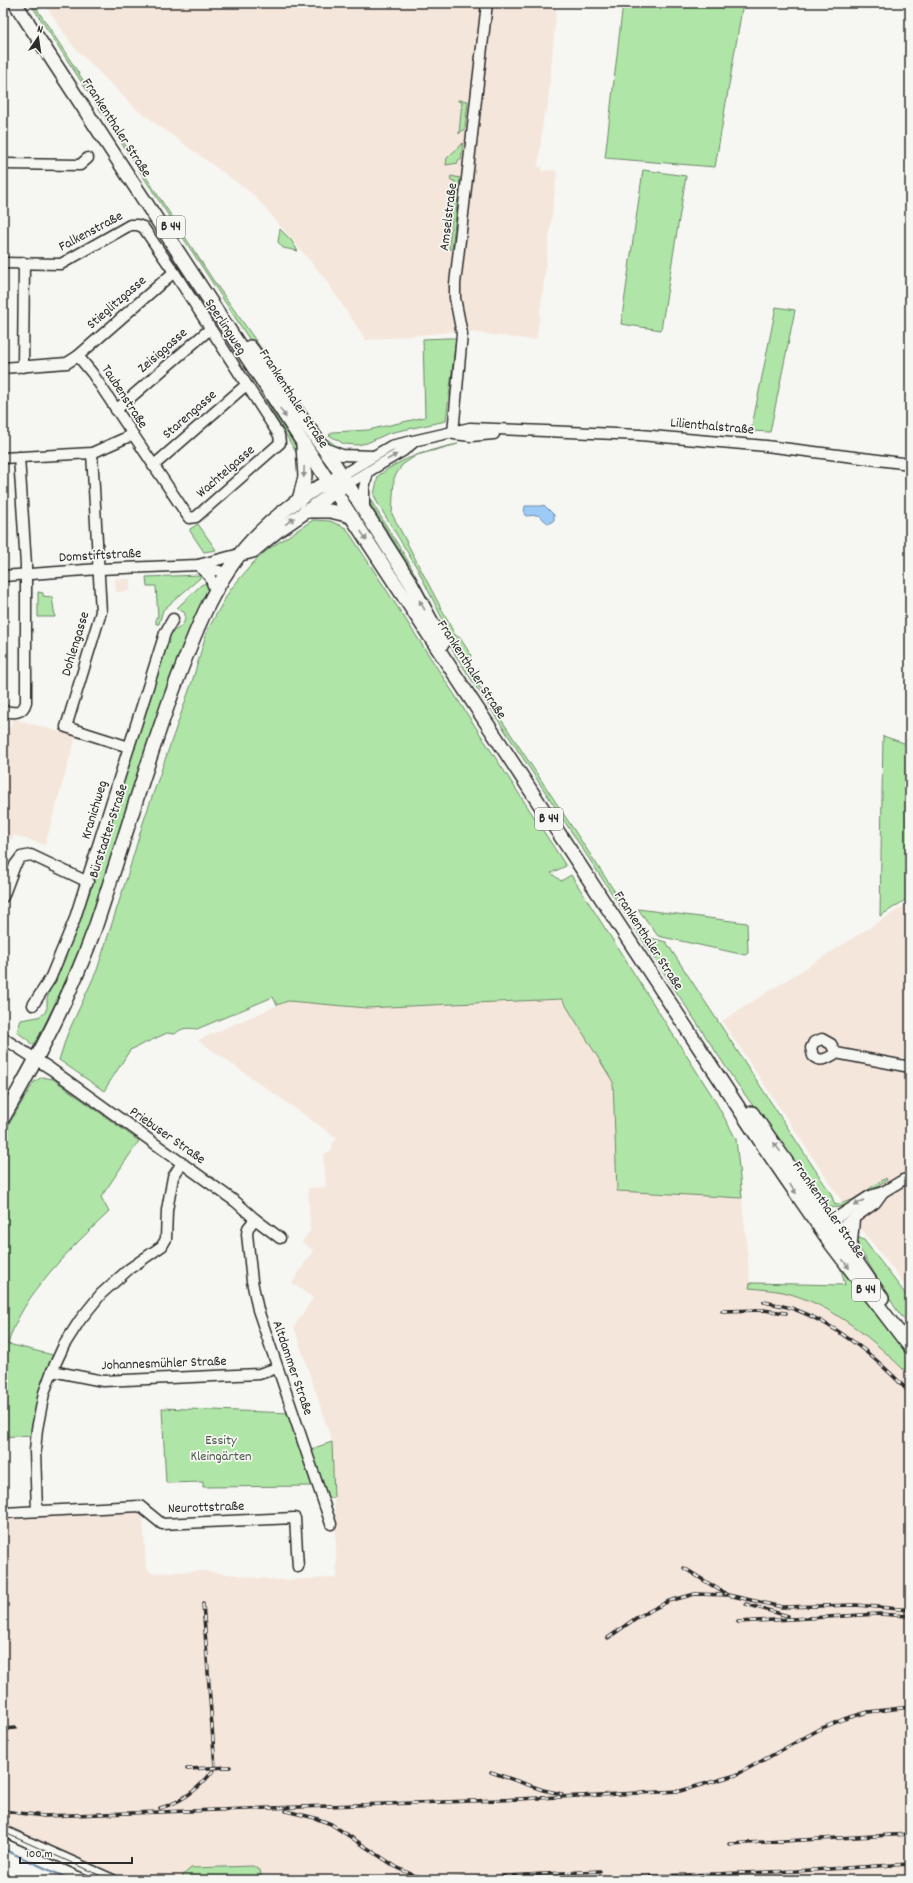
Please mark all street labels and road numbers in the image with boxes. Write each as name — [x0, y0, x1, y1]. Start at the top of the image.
street label: Frankenthaler Straße — [76, 74, 156, 182]
street label: Amselstraße — [435, 182, 463, 252]
street label: Falkenstraße — [55, 207, 127, 257]
road number: B 44 — [157, 216, 185, 238]
street label: Stieglitzgasse — [83, 271, 151, 335]
street label: Sperlingweg — [199, 295, 251, 359]
street label: Zeisiggasse — [134, 324, 192, 378]
street label: Frankenthaler Straße — [253, 345, 333, 453]
street label: Taubenstraße — [96, 361, 152, 433]
street label: Starengasse — [158, 386, 222, 444]
street label: Lilienthalstraße — [669, 413, 755, 441]
street label: Wachtelgasse — [192, 441, 260, 503]
street label: Domstiftstraße — [58, 544, 142, 568]
street label: Dohlengasse — [57, 609, 95, 679]
street label: Frankenthaler Straße — [431, 616, 511, 724]
street label: Kranichweg — [77, 778, 113, 842]
street label: Bürstadter Straße — [84, 781, 134, 881]
road number: B 44 — [535, 808, 563, 830]
street label: Frankenthaler Straße — [608, 887, 688, 995]
street label: Priebuser Straße — [125, 1102, 209, 1170]
street label: Frankenthaler Straße — [787, 1157, 869, 1263]
road number: B 44 — [852, 1279, 880, 1301]
street label: Altdammer Straße — [266, 1318, 318, 1418]
street label: Johannesmühler Straße — [101, 1352, 227, 1376]
street label: Neurottstraße — [167, 1497, 245, 1519]

